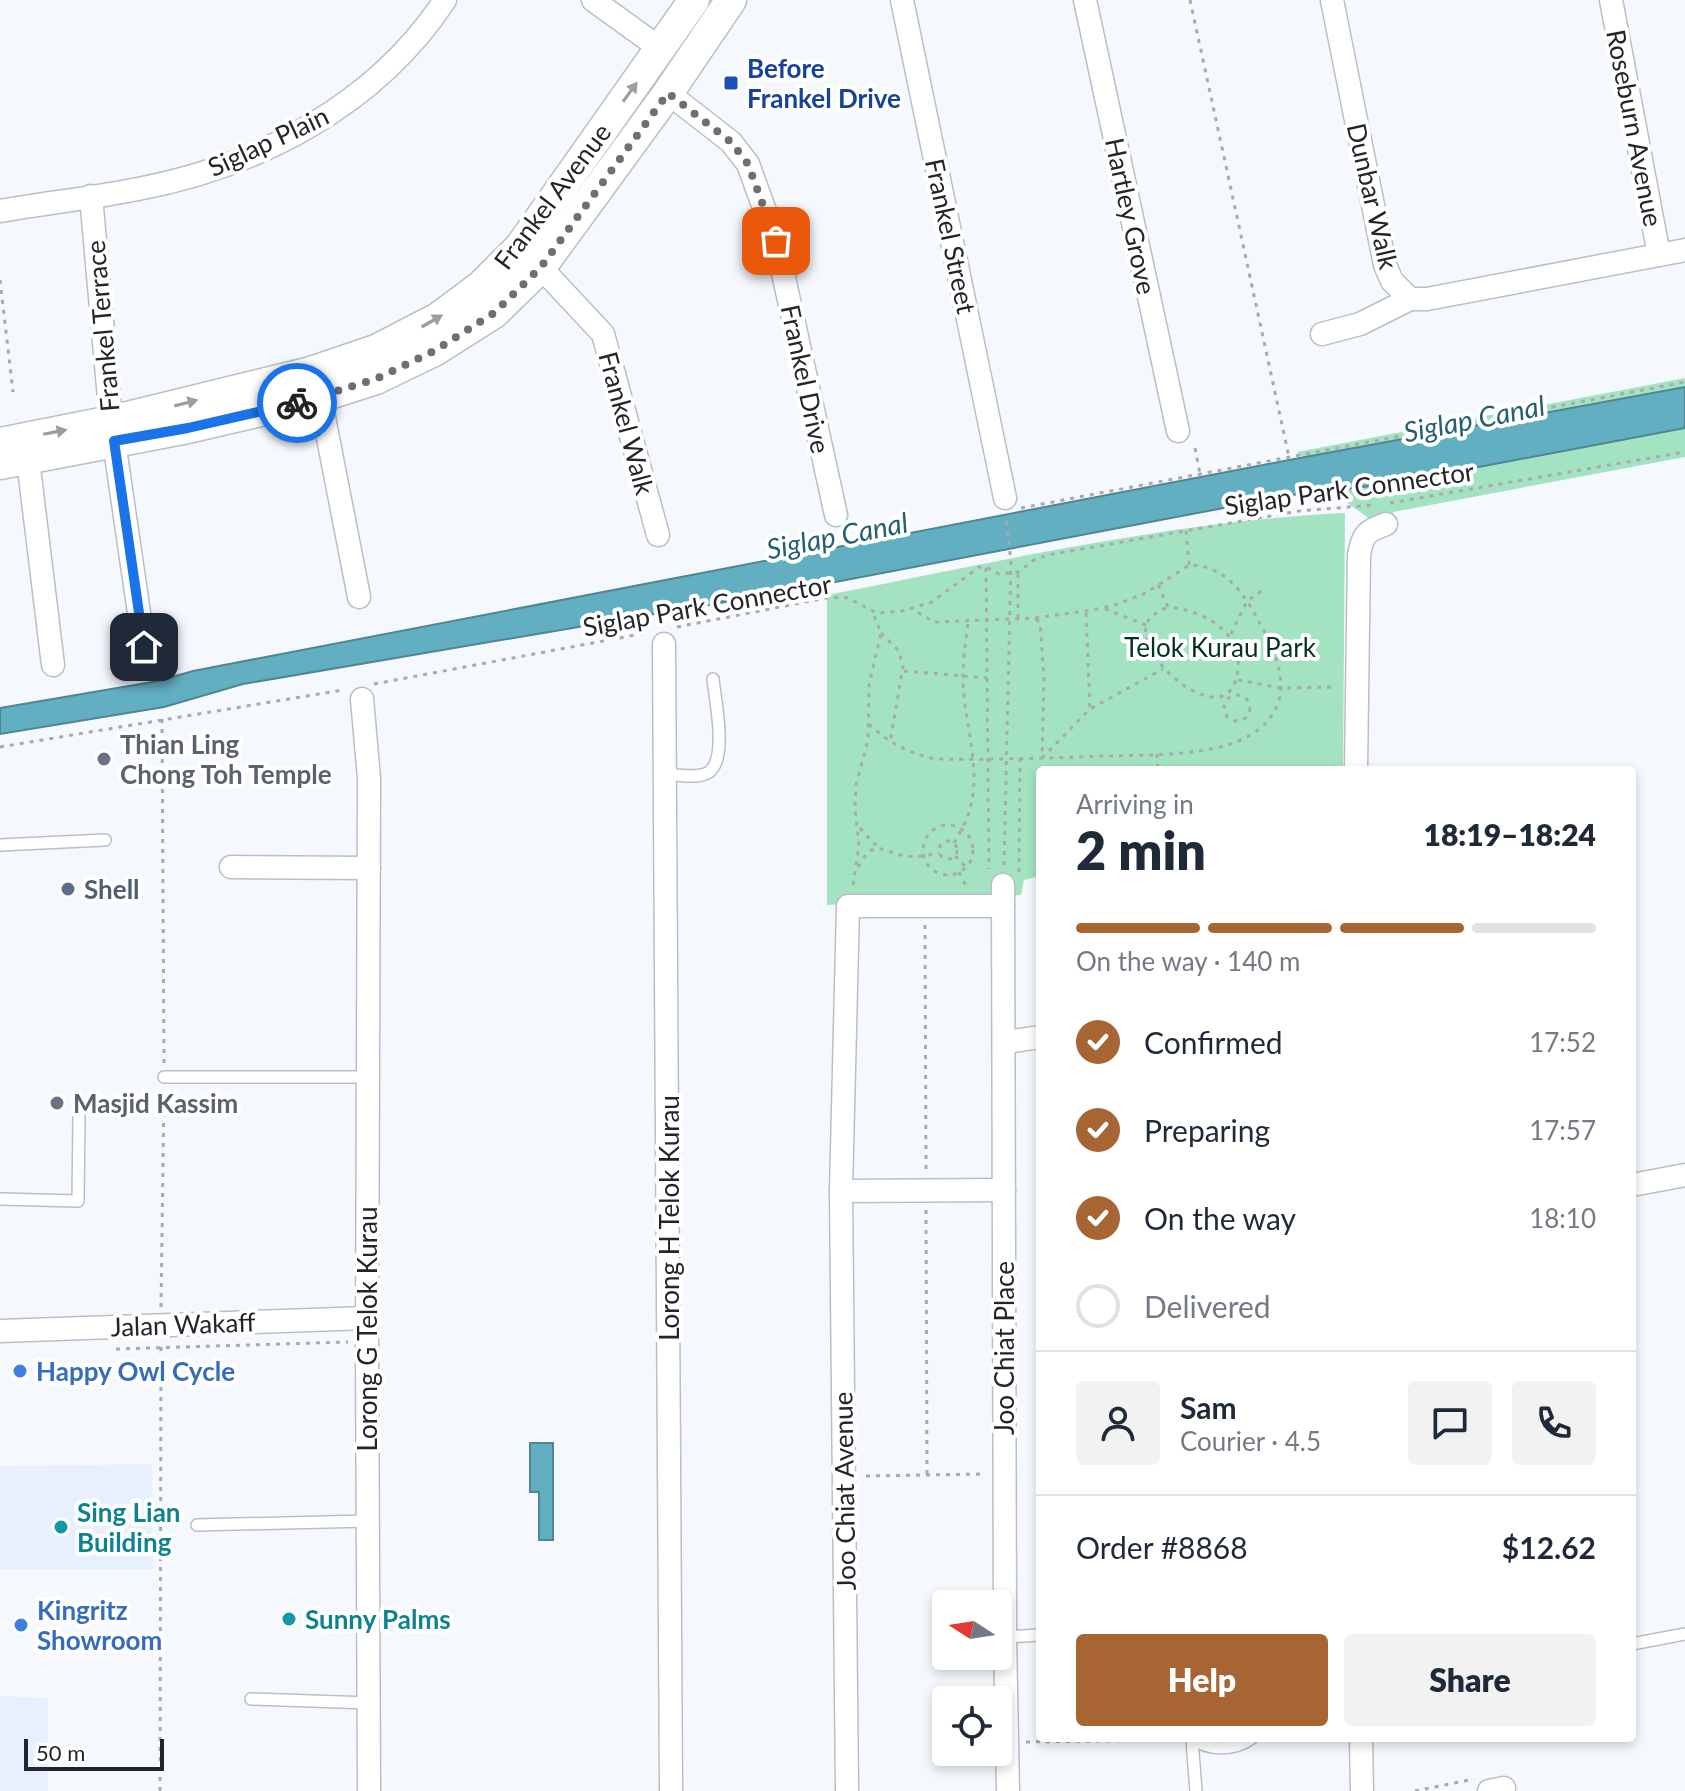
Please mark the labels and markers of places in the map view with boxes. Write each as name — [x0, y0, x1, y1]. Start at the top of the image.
place label: Before Frankel Drive — [747, 52, 901, 114]
marker: Before Frankel Drive — [722, 74, 740, 92]
pin — [742, 207, 810, 275]
pin — [110, 613, 178, 681]
place label: Thian Ling Chong Toh Temple — [120, 728, 332, 790]
marker: Thian Ling Chong Toh Temple — [95, 750, 113, 768]
place label: Shell — [84, 873, 140, 905]
marker: Shell — [59, 880, 77, 898]
place label: Masjid Kassim — [73, 1087, 238, 1119]
marker: Masjid Kassim — [48, 1094, 66, 1112]
place label: Happy Owl Cycle — [36, 1355, 235, 1387]
marker: Happy Owl Cycle — [11, 1362, 29, 1380]
place label: Sing Lian Building — [77, 1496, 181, 1558]
marker: Sing Lian Building — [52, 1518, 70, 1536]
place label: Kingritz Showroom — [37, 1594, 162, 1656]
place label: Sunny Palms — [305, 1603, 451, 1635]
marker: Sunny Palms — [280, 1610, 298, 1628]
marker: Kingritz Showroom — [12, 1616, 30, 1634]

